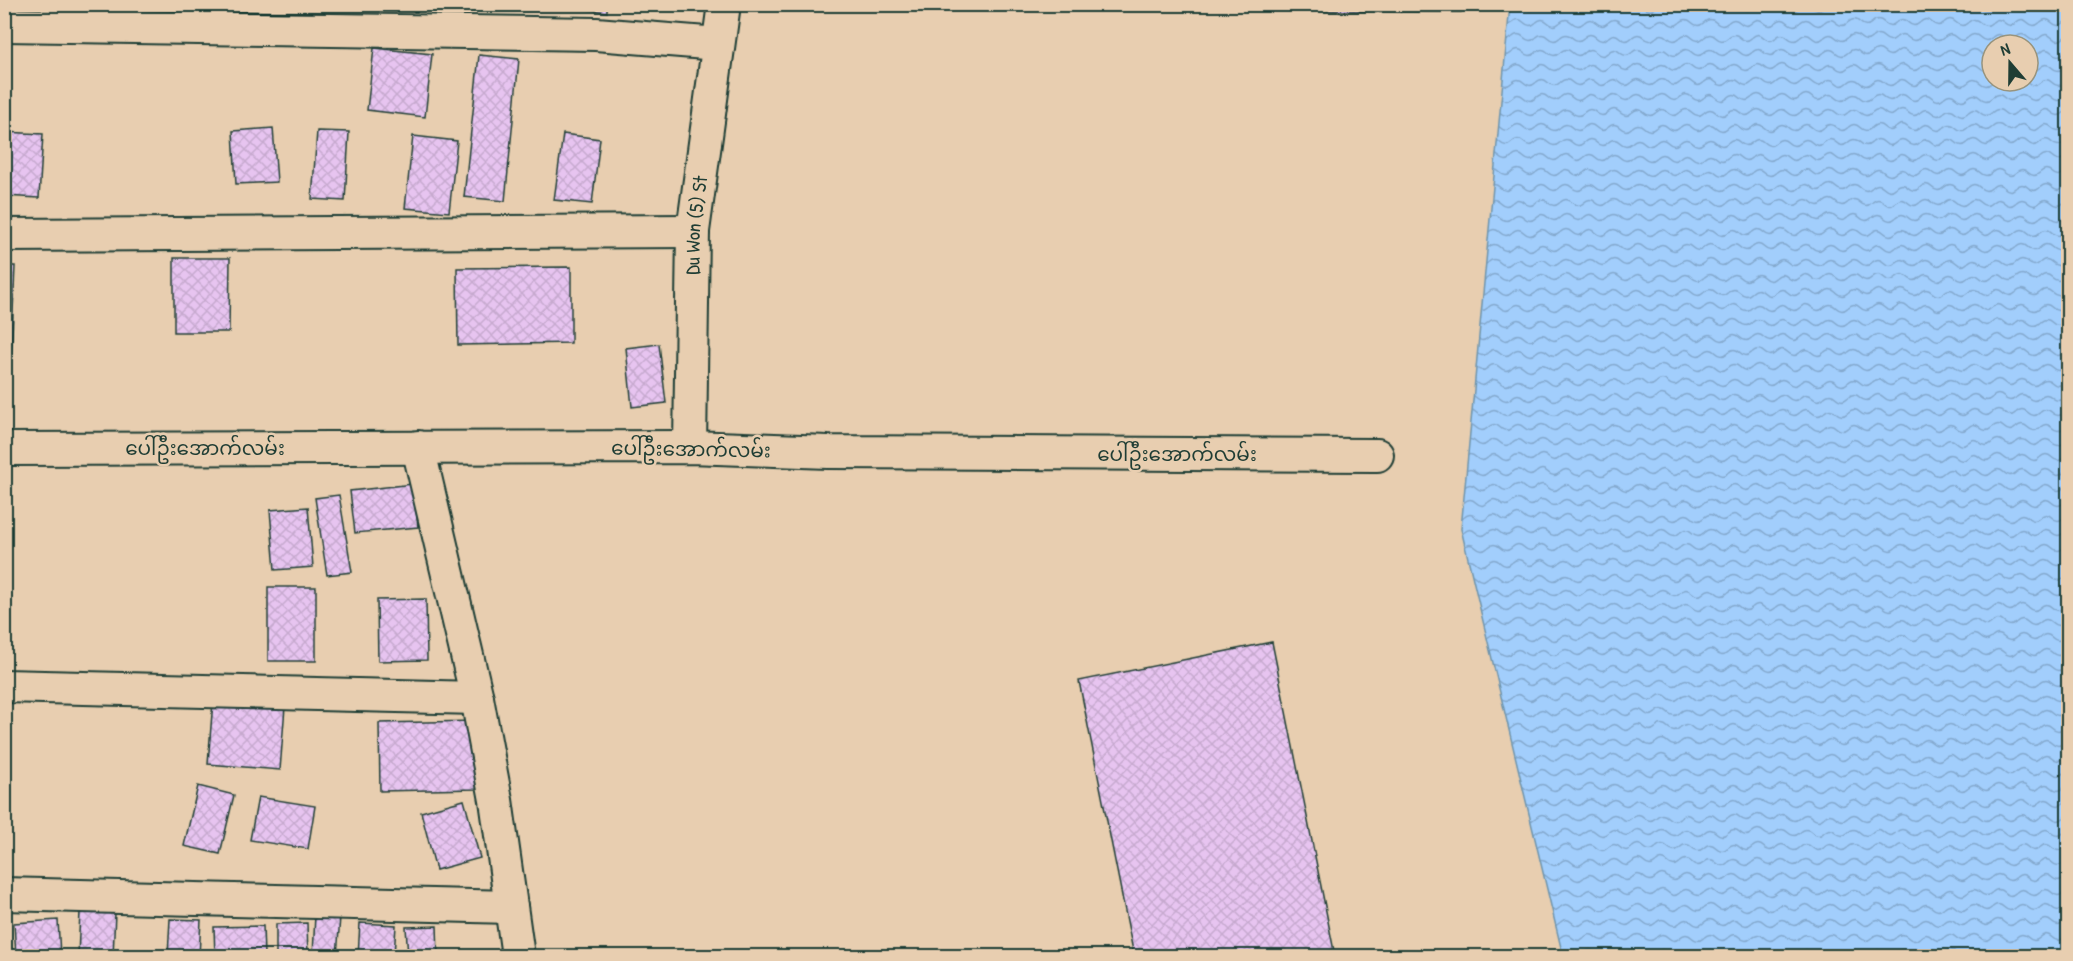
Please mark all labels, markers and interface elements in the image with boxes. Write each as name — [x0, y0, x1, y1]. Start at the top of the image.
north arrow — [1980, 33, 2040, 93]
text: N — [1997, 37, 2013, 61]
street label: Du Won (5) St — [678, 173, 714, 275]
street label: ပေါ်ဦးအောက်လမ်း — [125, 434, 285, 464]
street label: ပေါ်ဦးအောက်လမ်း — [611, 434, 771, 466]
street label: ပေါ်ဦးအောက်လမ်း — [1097, 440, 1257, 470]

